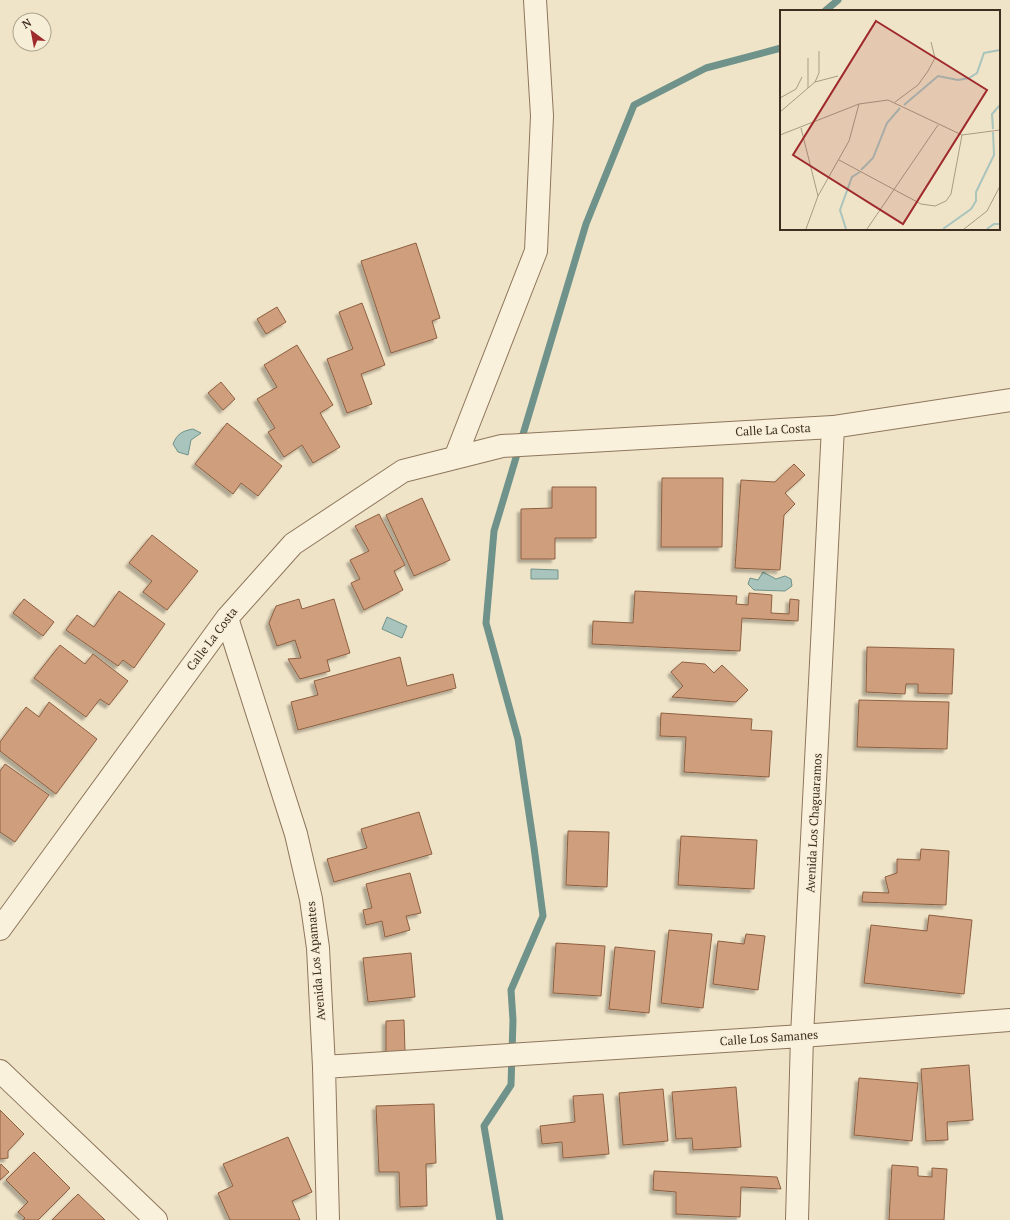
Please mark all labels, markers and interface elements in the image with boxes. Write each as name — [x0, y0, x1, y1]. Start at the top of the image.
inset map — [780, 10, 1000, 230]
north arrow — [12, 12, 52, 52]
text: N — [19, 15, 35, 32]
street label: Calle La Costa — [735, 420, 811, 439]
street label: Calle La Costa — [183, 604, 240, 673]
street label: Avenida Los Chaguaramos — [802, 753, 825, 893]
street label: Avenida Los Apamates — [303, 901, 328, 1021]
street label: Calle Los Samanes — [719, 1027, 819, 1048]

